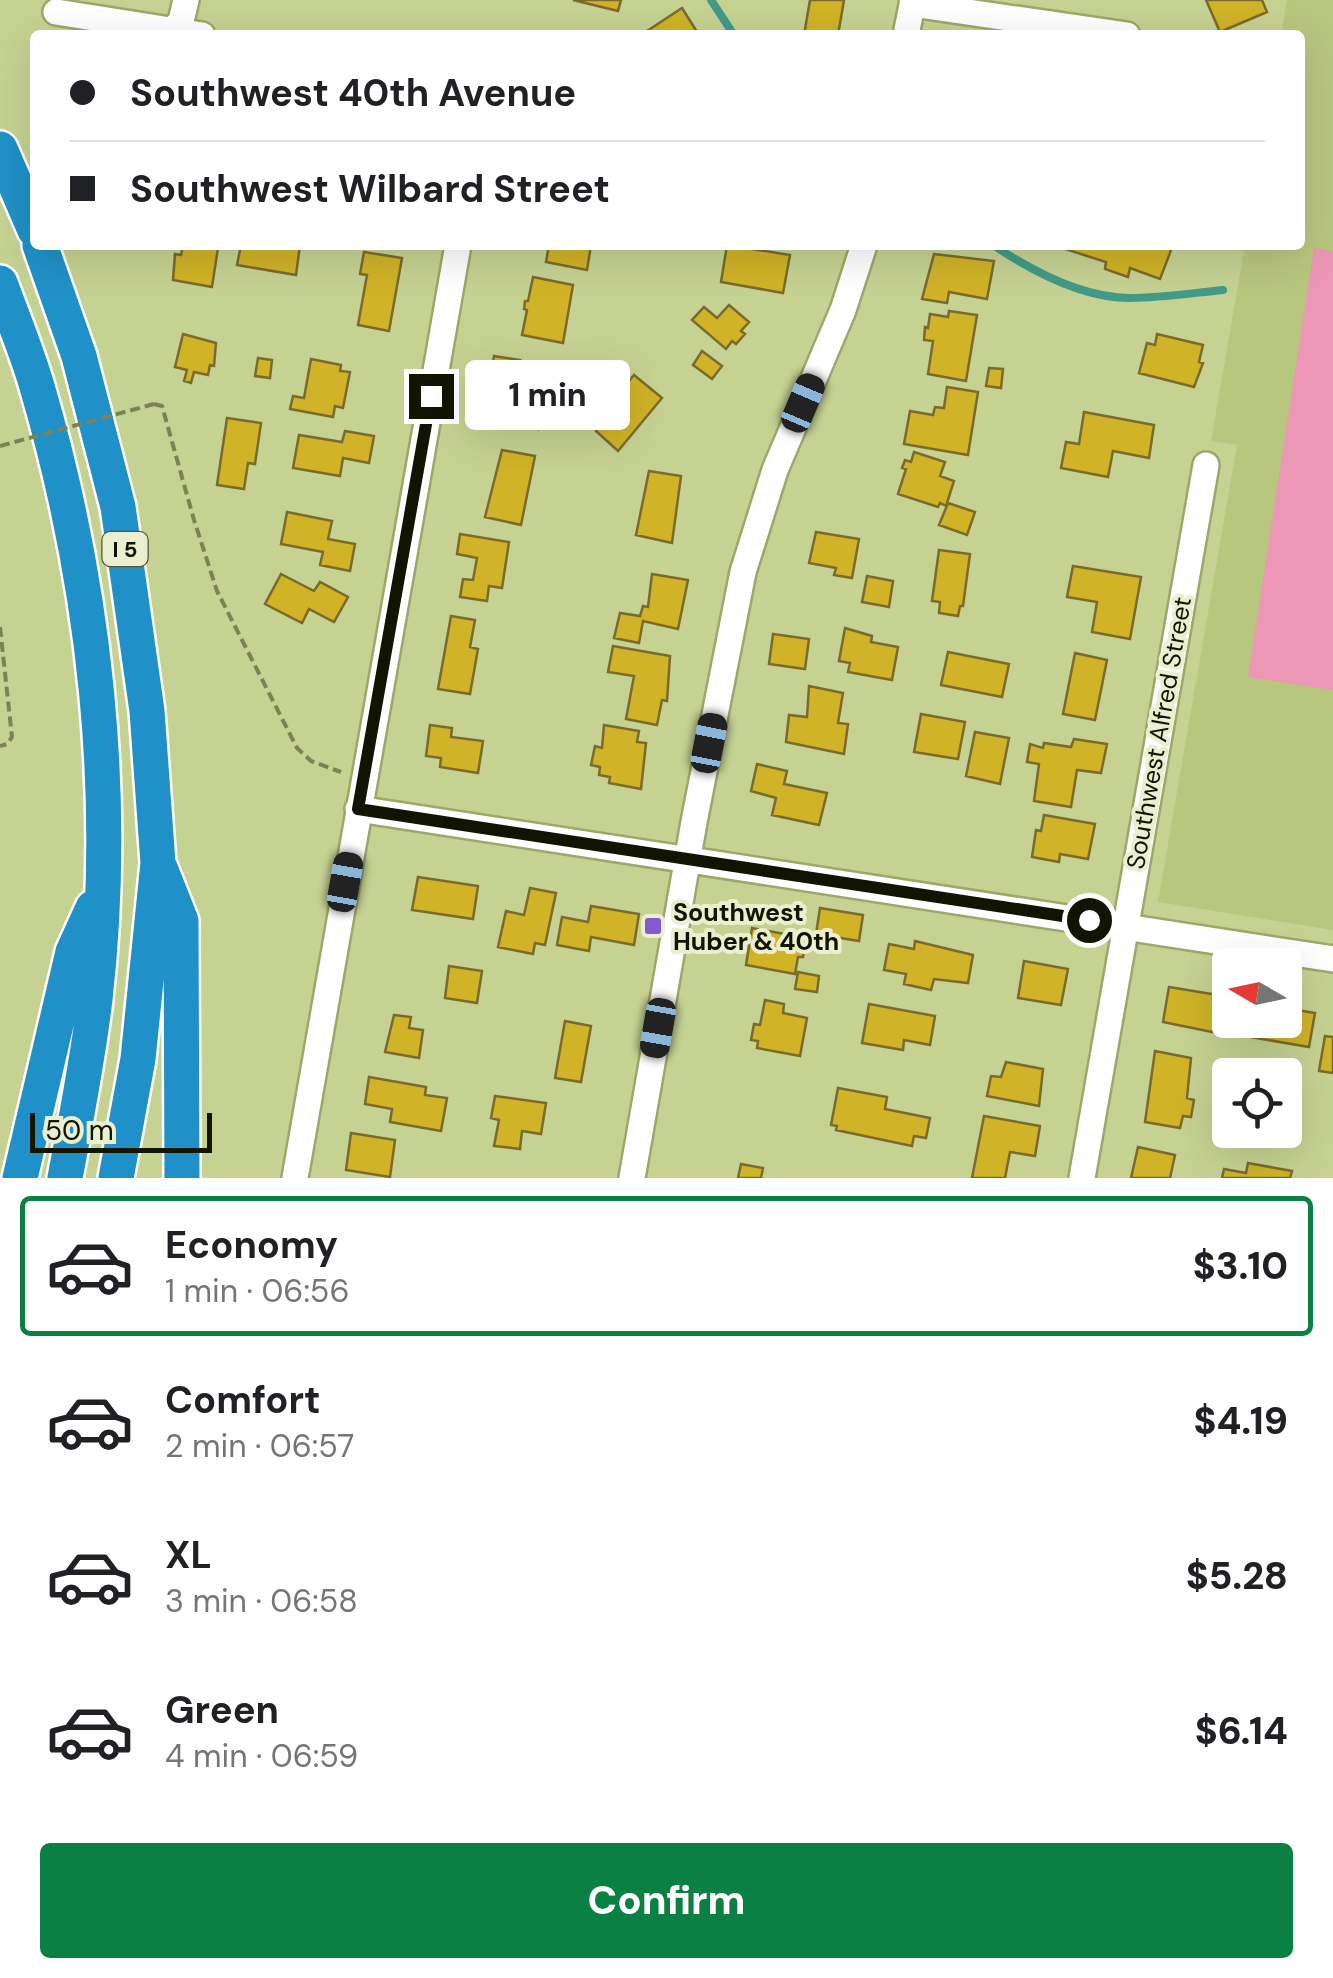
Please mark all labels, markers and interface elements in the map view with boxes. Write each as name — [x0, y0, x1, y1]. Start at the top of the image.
text: Southwest 40th Avenue — [130, 68, 576, 118]
text: Southwest Wilbard Street — [130, 164, 610, 214]
callout: 1 min — [466, 361, 631, 431]
car — [777, 370, 829, 436]
route end — [409, 374, 454, 419]
text: 1 min — [508, 374, 587, 416]
road number: I 5 — [102, 532, 148, 566]
street label: Southwest Alfred Street — [1119, 594, 1199, 872]
car — [689, 711, 729, 775]
car — [325, 850, 365, 914]
place label: Southwest Huber & 40th — [673, 896, 839, 958]
route start — [1067, 898, 1112, 943]
marker: Southwest Huber & 40th — [642, 915, 664, 937]
north arrow — [1212, 948, 1302, 1038]
map controls — [1212, 948, 1302, 1148]
car — [638, 996, 678, 1060]
button: locate — [1212, 1058, 1302, 1148]
scale bar — [30, 1108, 212, 1152]
text: 50 m — [45, 1112, 114, 1149]
text: Economy — [165, 1220, 338, 1270]
icon: car — [45, 1221, 135, 1311]
text: $3.10 — [1193, 1241, 1288, 1291]
text: 1 min · 06:56 — [165, 1270, 349, 1312]
text: Comfort — [165, 1375, 321, 1425]
icon: car — [45, 1376, 135, 1466]
text: $4.19 — [1193, 1396, 1288, 1446]
text: 2 min · 06:57 — [165, 1425, 354, 1467]
text: XL — [165, 1530, 212, 1580]
icon: car — [45, 1531, 135, 1621]
text: $5.28 — [1186, 1551, 1288, 1601]
text: 3 min · 06:58 — [165, 1580, 358, 1622]
text: Green — [165, 1685, 279, 1735]
icon: car — [45, 1686, 135, 1776]
text: $6.14 — [1195, 1706, 1288, 1756]
text: 4 min · 06:59 — [165, 1735, 358, 1777]
button: Confirm — [40, 1843, 1293, 1958]

